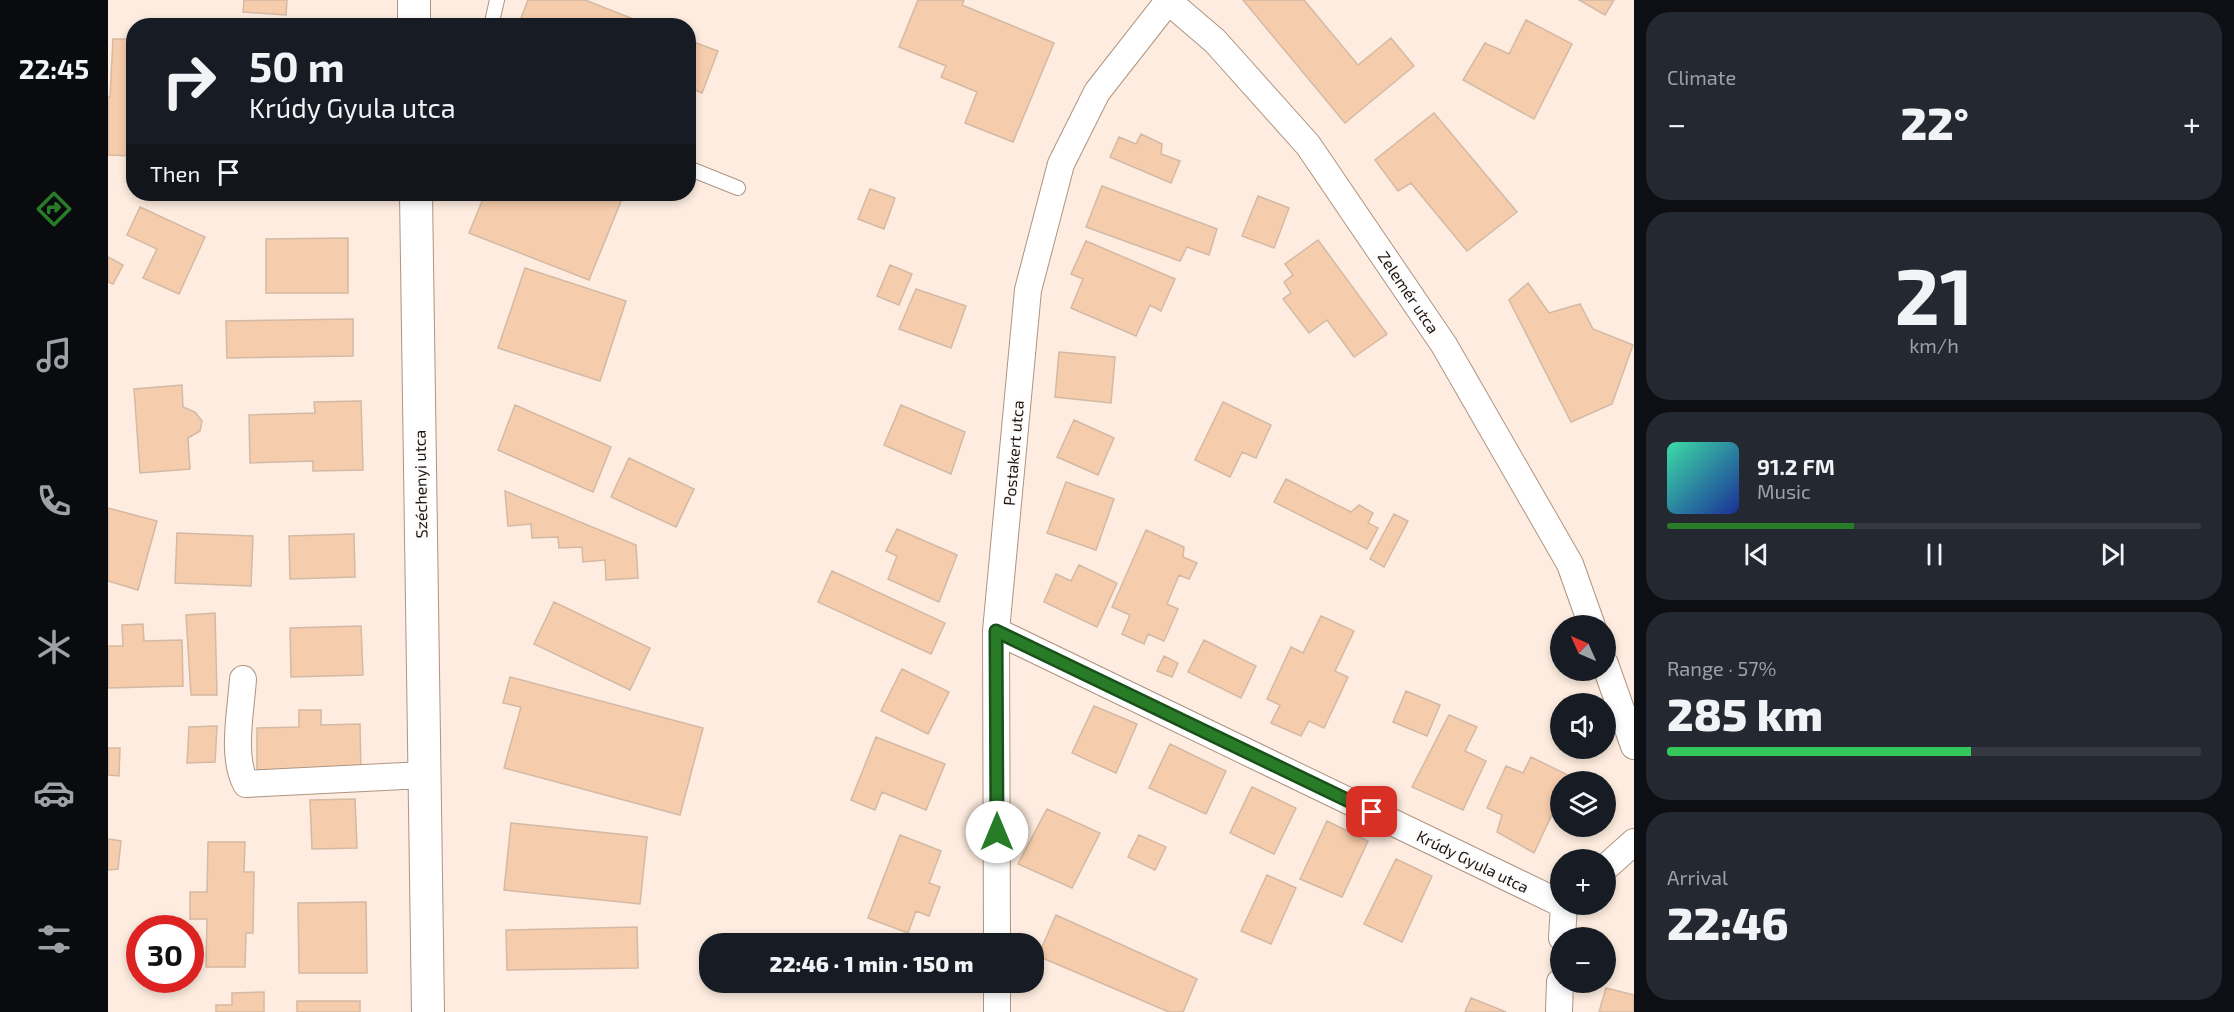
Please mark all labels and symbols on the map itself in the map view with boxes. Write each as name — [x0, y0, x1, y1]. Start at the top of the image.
street label: Zelemér utca — [1375, 247, 1443, 337]
street label: Postakert utca — [999, 399, 1027, 507]
street label: Széchenyi utca — [410, 430, 430, 538]
north arrow — [1550, 615, 1616, 681]
pin — [1346, 786, 1397, 837]
position arrow — [965, 800, 1029, 864]
street label: Krúdy Gyula utca — [1414, 826, 1532, 896]
speed limit sign: 30 — [126, 915, 204, 993]

